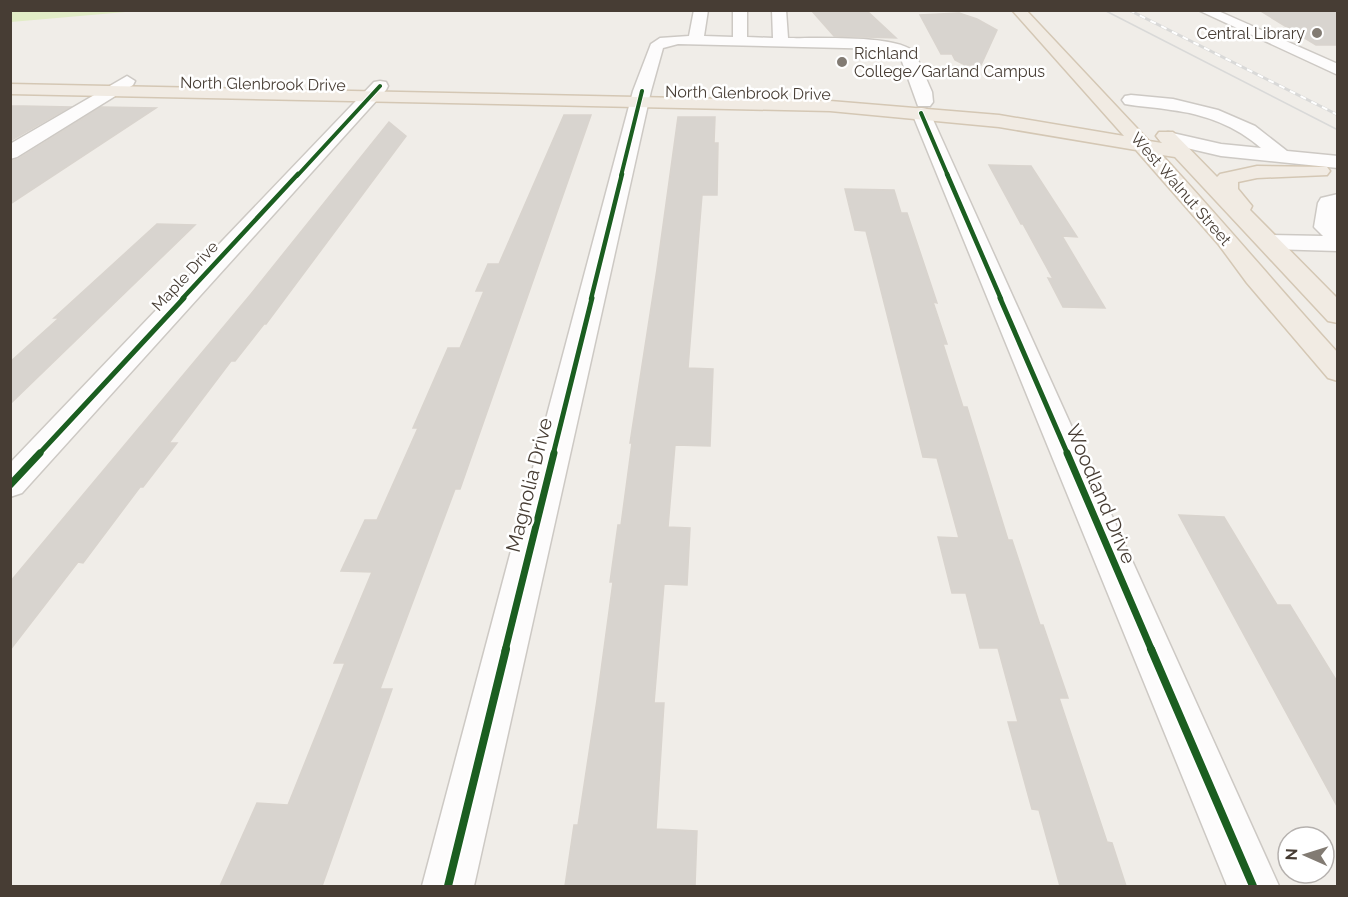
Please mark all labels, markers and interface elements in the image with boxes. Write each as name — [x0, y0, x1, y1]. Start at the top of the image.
place label: Central Library — [1196, 24, 1305, 43]
marker: Central Library — [1310, 26, 1324, 40]
place label: Richland College/Garland Campus — [854, 44, 1045, 81]
marker: Richland College/Garland Campus — [835, 55, 849, 69]
street label: North Glenbrook Drive — [180, 73, 346, 95]
street label: North Glenbrook Drive — [665, 82, 831, 104]
street label: West Walnut Street — [1127, 129, 1236, 250]
street label: Maple Drive — [148, 237, 222, 315]
street label: Magnolia Drive — [501, 415, 557, 555]
street label: Woodland Drive — [1061, 421, 1141, 568]
north arrow — [1276, 825, 1336, 885]
text: N — [1282, 848, 1301, 861]

